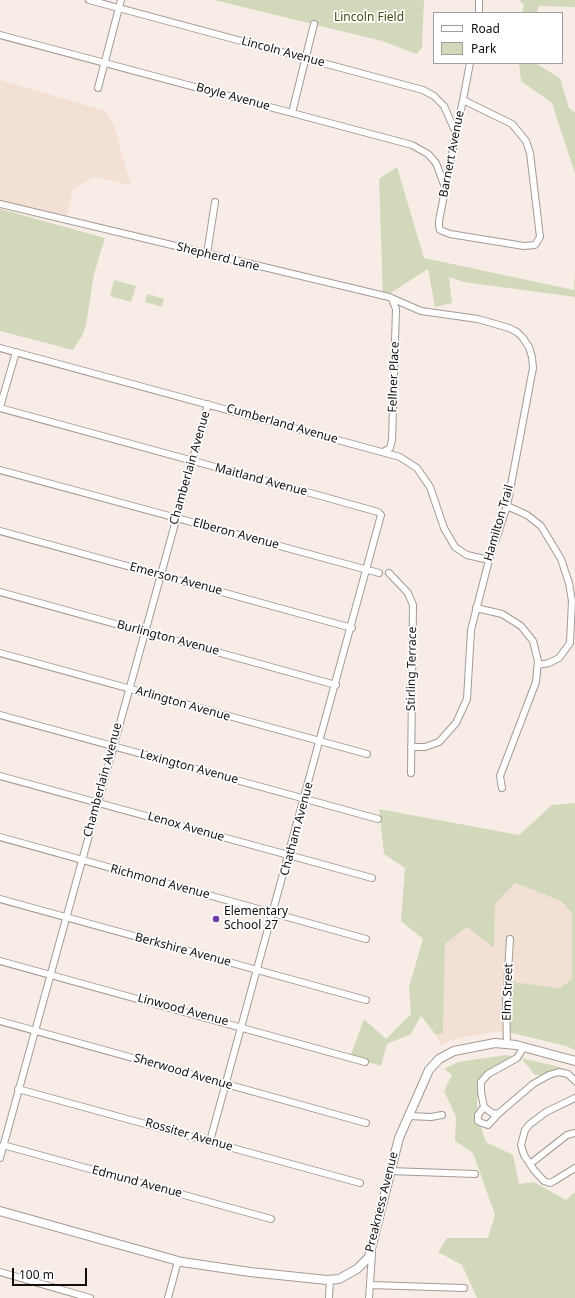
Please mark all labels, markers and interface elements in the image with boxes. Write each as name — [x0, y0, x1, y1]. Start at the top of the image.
park label: Lincoln Field — [334, 11, 404, 25]
legend — [433, 12, 563, 64]
text: Road — [471, 20, 500, 37]
street label: Lincoln Avenue — [240, 34, 326, 70]
text: Park — [471, 40, 496, 57]
street label: Boyle Avenue — [194, 80, 272, 114]
street label: Barnert Avenue — [437, 109, 467, 199]
street label: Shepherd Lane — [175, 240, 261, 274]
street label: Fellner Place — [386, 341, 402, 413]
street label: Cumberland Avenue — [225, 401, 339, 447]
street label: Chamberlain Avenue — [167, 409, 213, 527]
street label: Maitland Avenue — [213, 461, 309, 499]
street label: Hamilton Trail — [481, 483, 517, 563]
street label: Elberon Avenue — [191, 516, 281, 552]
street label: Emerson Avenue — [128, 560, 224, 598]
street label: Burlington Avenue — [115, 617, 221, 659]
street label: Stirling Terrace — [404, 627, 420, 711]
street label: Arlington Avenue — [134, 684, 232, 724]
street label: Chamberlain Avenue — [81, 721, 125, 839]
street label: Lexington Avenue — [138, 747, 240, 787]
street label: Chatham Avenue — [278, 780, 316, 878]
street label: Lenox Avenue — [146, 809, 226, 845]
street label: Richmond Avenue — [109, 862, 211, 902]
place label: Elementary School 27 — [224, 905, 288, 933]
marker: Elementary School 27 — [211, 914, 221, 924]
street label: Berkshire Avenue — [133, 930, 233, 970]
street label: Elm Street — [500, 963, 516, 1021]
street label: Linwood Avenue — [136, 991, 230, 1029]
street label: Sherwood Avenue — [132, 1051, 234, 1093]
street label: Rossiter Avenue — [143, 1116, 235, 1154]
street label: Preakness Avenue — [363, 1150, 401, 1254]
street label: Edmund Avenue — [90, 1163, 184, 1201]
scale bar — [14, 1260, 89, 1286]
text: 100 m — [19, 1266, 54, 1283]

